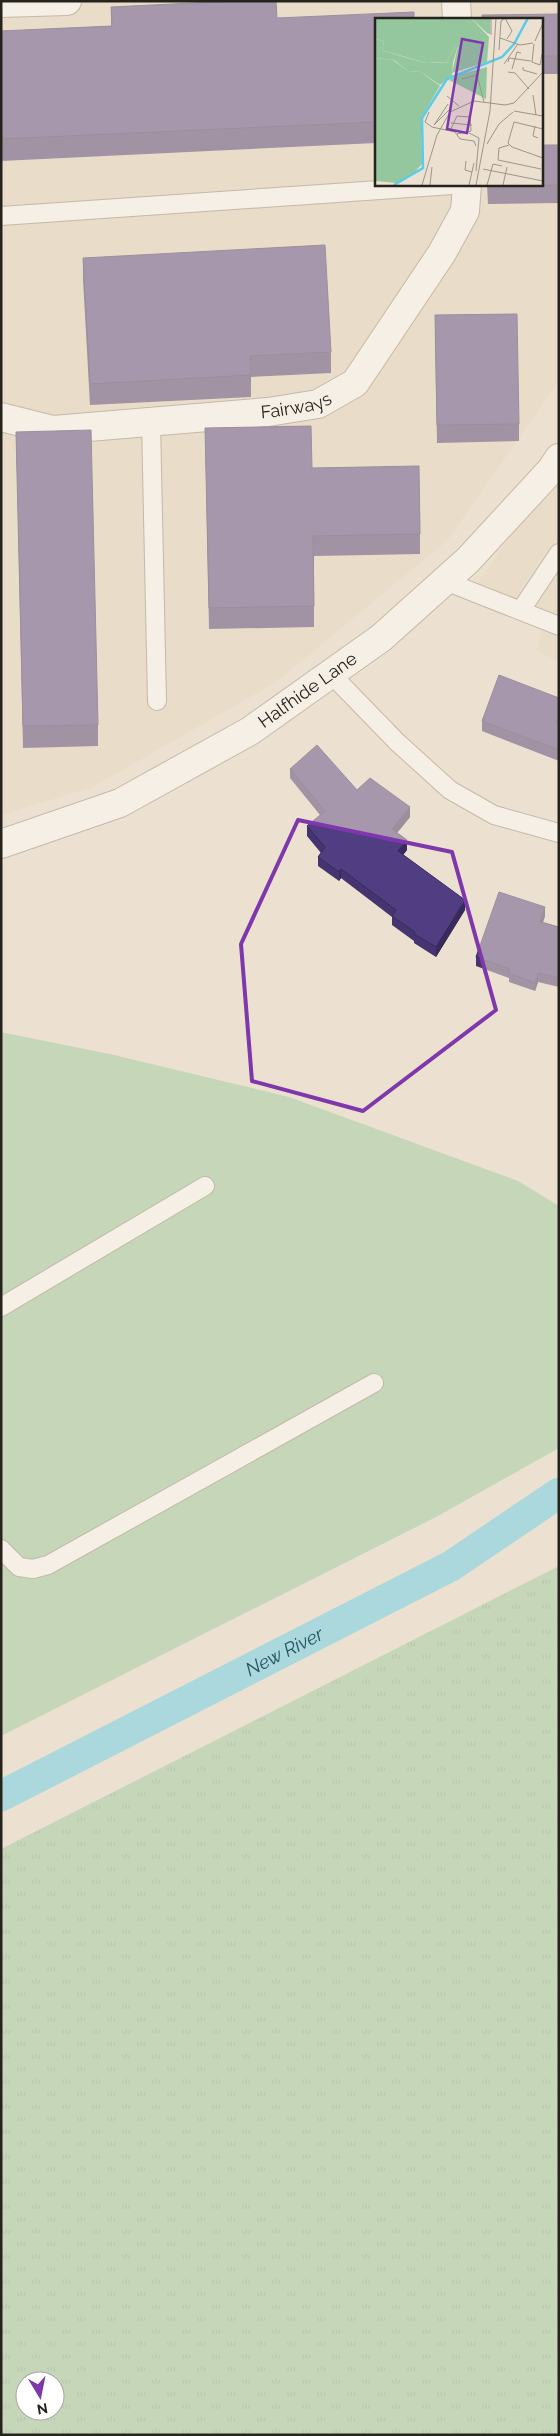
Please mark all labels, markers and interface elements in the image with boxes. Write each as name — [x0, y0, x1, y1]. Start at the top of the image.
inset map — [375, 18, 542, 185]
street label: Fairways — [260, 387, 335, 423]
street label: Halfhide Lane — [254, 647, 361, 732]
water label: New River — [242, 1622, 328, 1680]
north arrow — [15, 2371, 65, 2421]
text: N — [36, 2400, 49, 2418]

